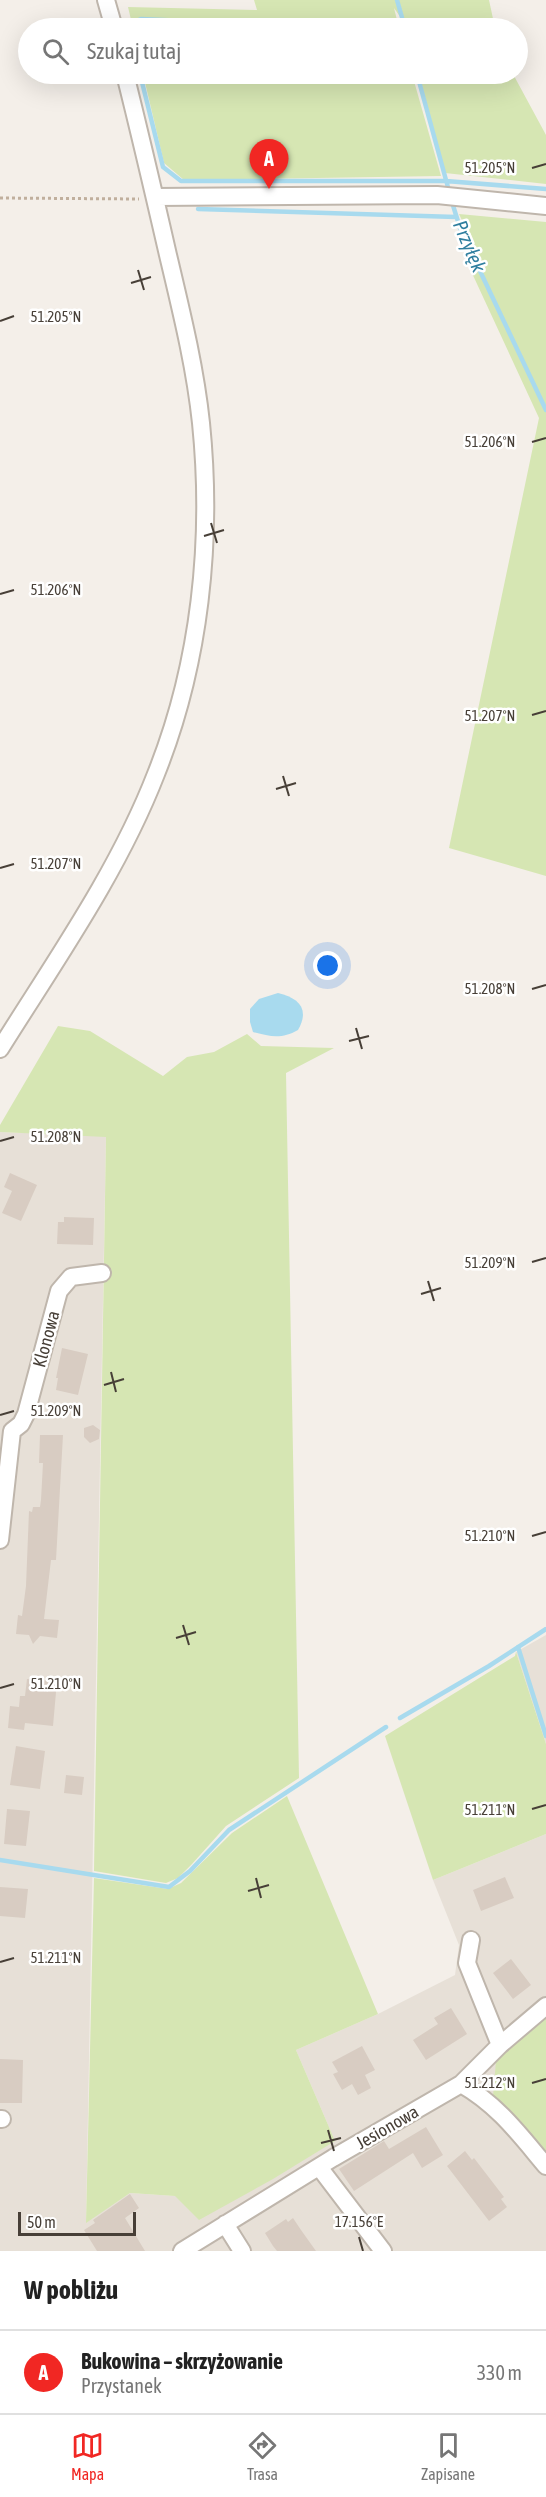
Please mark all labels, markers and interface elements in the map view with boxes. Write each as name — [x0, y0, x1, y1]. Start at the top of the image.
search box — [18, 18, 528, 84]
icon: search — [39, 35, 72, 68]
text: Szukaj tutaj — [87, 38, 181, 64]
pin: A — [250, 140, 288, 189]
text: 51.205°N — [465, 159, 515, 176]
water label: Przyłęk — [449, 217, 491, 276]
text: 51.205°N — [31, 308, 81, 325]
text: 51.206°N — [465, 433, 515, 450]
text: 51.206°N — [31, 581, 81, 598]
text: 51.207°N — [465, 707, 515, 724]
text: 51.207°N — [31, 855, 81, 872]
your location — [313, 951, 342, 980]
text: 51.208°N — [465, 980, 515, 997]
text: 51.208°N — [31, 1128, 81, 1145]
text: 51.209°N — [465, 1254, 515, 1271]
street label: Klonowa — [28, 1308, 64, 1370]
text: 51.209°N — [31, 1402, 81, 1419]
text: 51.210°N — [465, 1527, 515, 1544]
text: 51.210°N — [31, 1675, 81, 1692]
text: 51.211°N — [465, 1801, 515, 1818]
text: 51.211°N — [31, 1949, 81, 1966]
text: 51.212°N — [465, 2074, 515, 2091]
street label: Jesionowa — [352, 2101, 422, 2153]
scale bar — [18, 2209, 136, 2236]
text: 50 m — [27, 2213, 56, 2231]
text: 17.156°E — [335, 2213, 384, 2230]
text: W pobliżu — [24, 2275, 118, 2305]
text: Bukowina – skrzyżowanie — [81, 2348, 283, 2374]
text: A — [39, 2361, 48, 2384]
text: 330 m — [477, 2361, 522, 2384]
text: Przystanek — [81, 2374, 162, 2397]
tab: Mapa — [71, 2429, 104, 2483]
tab: Trasa — [246, 2429, 279, 2483]
tab: Zapisane — [421, 2429, 475, 2483]

